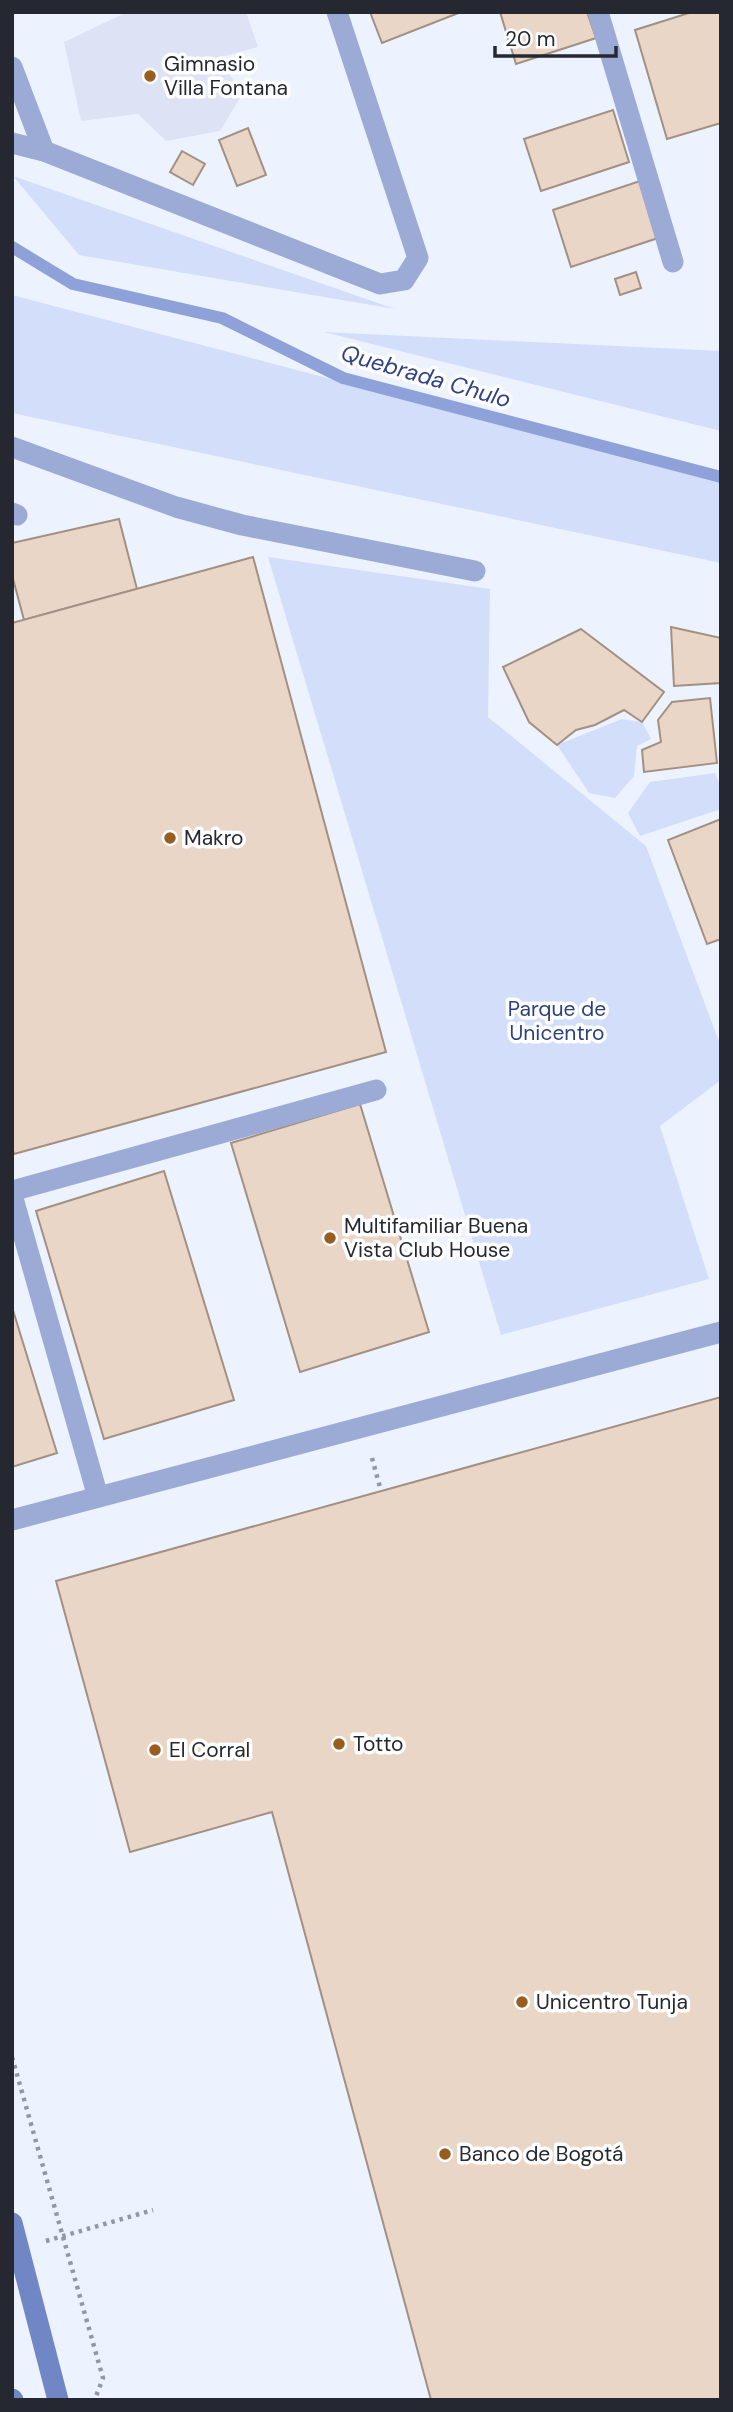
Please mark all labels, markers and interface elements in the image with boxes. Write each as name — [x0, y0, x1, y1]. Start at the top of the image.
scale bar — [495, 14, 616, 58]
text: 20 m — [505, 25, 556, 53]
place label: Gimnasio Villa Fontana — [164, 50, 288, 102]
marker: Gimnasio Villa Fontana — [142, 68, 158, 84]
water label: Quebrada Chulo — [338, 337, 514, 415]
place label: Makro — [184, 824, 244, 852]
marker: Makro — [162, 830, 178, 846]
park label: Parque de Unicentro — [508, 995, 606, 1047]
place label: Multifamiliar Buena Vista Club House — [344, 1212, 528, 1264]
marker: Multifamiliar Buena Vista Club House — [322, 1230, 338, 1246]
place label: Totto — [353, 1730, 404, 1758]
place label: El Corral — [169, 1736, 250, 1764]
marker: Totto — [331, 1736, 347, 1752]
marker: El Corral — [147, 1742, 163, 1758]
place label: Unicentro Tunja — [536, 1988, 688, 2016]
marker: Unicentro Tunja — [514, 1994, 530, 2010]
place label: Banco de Bogotá — [459, 2140, 624, 2168]
marker: Banco de Bogotá — [437, 2146, 453, 2162]

